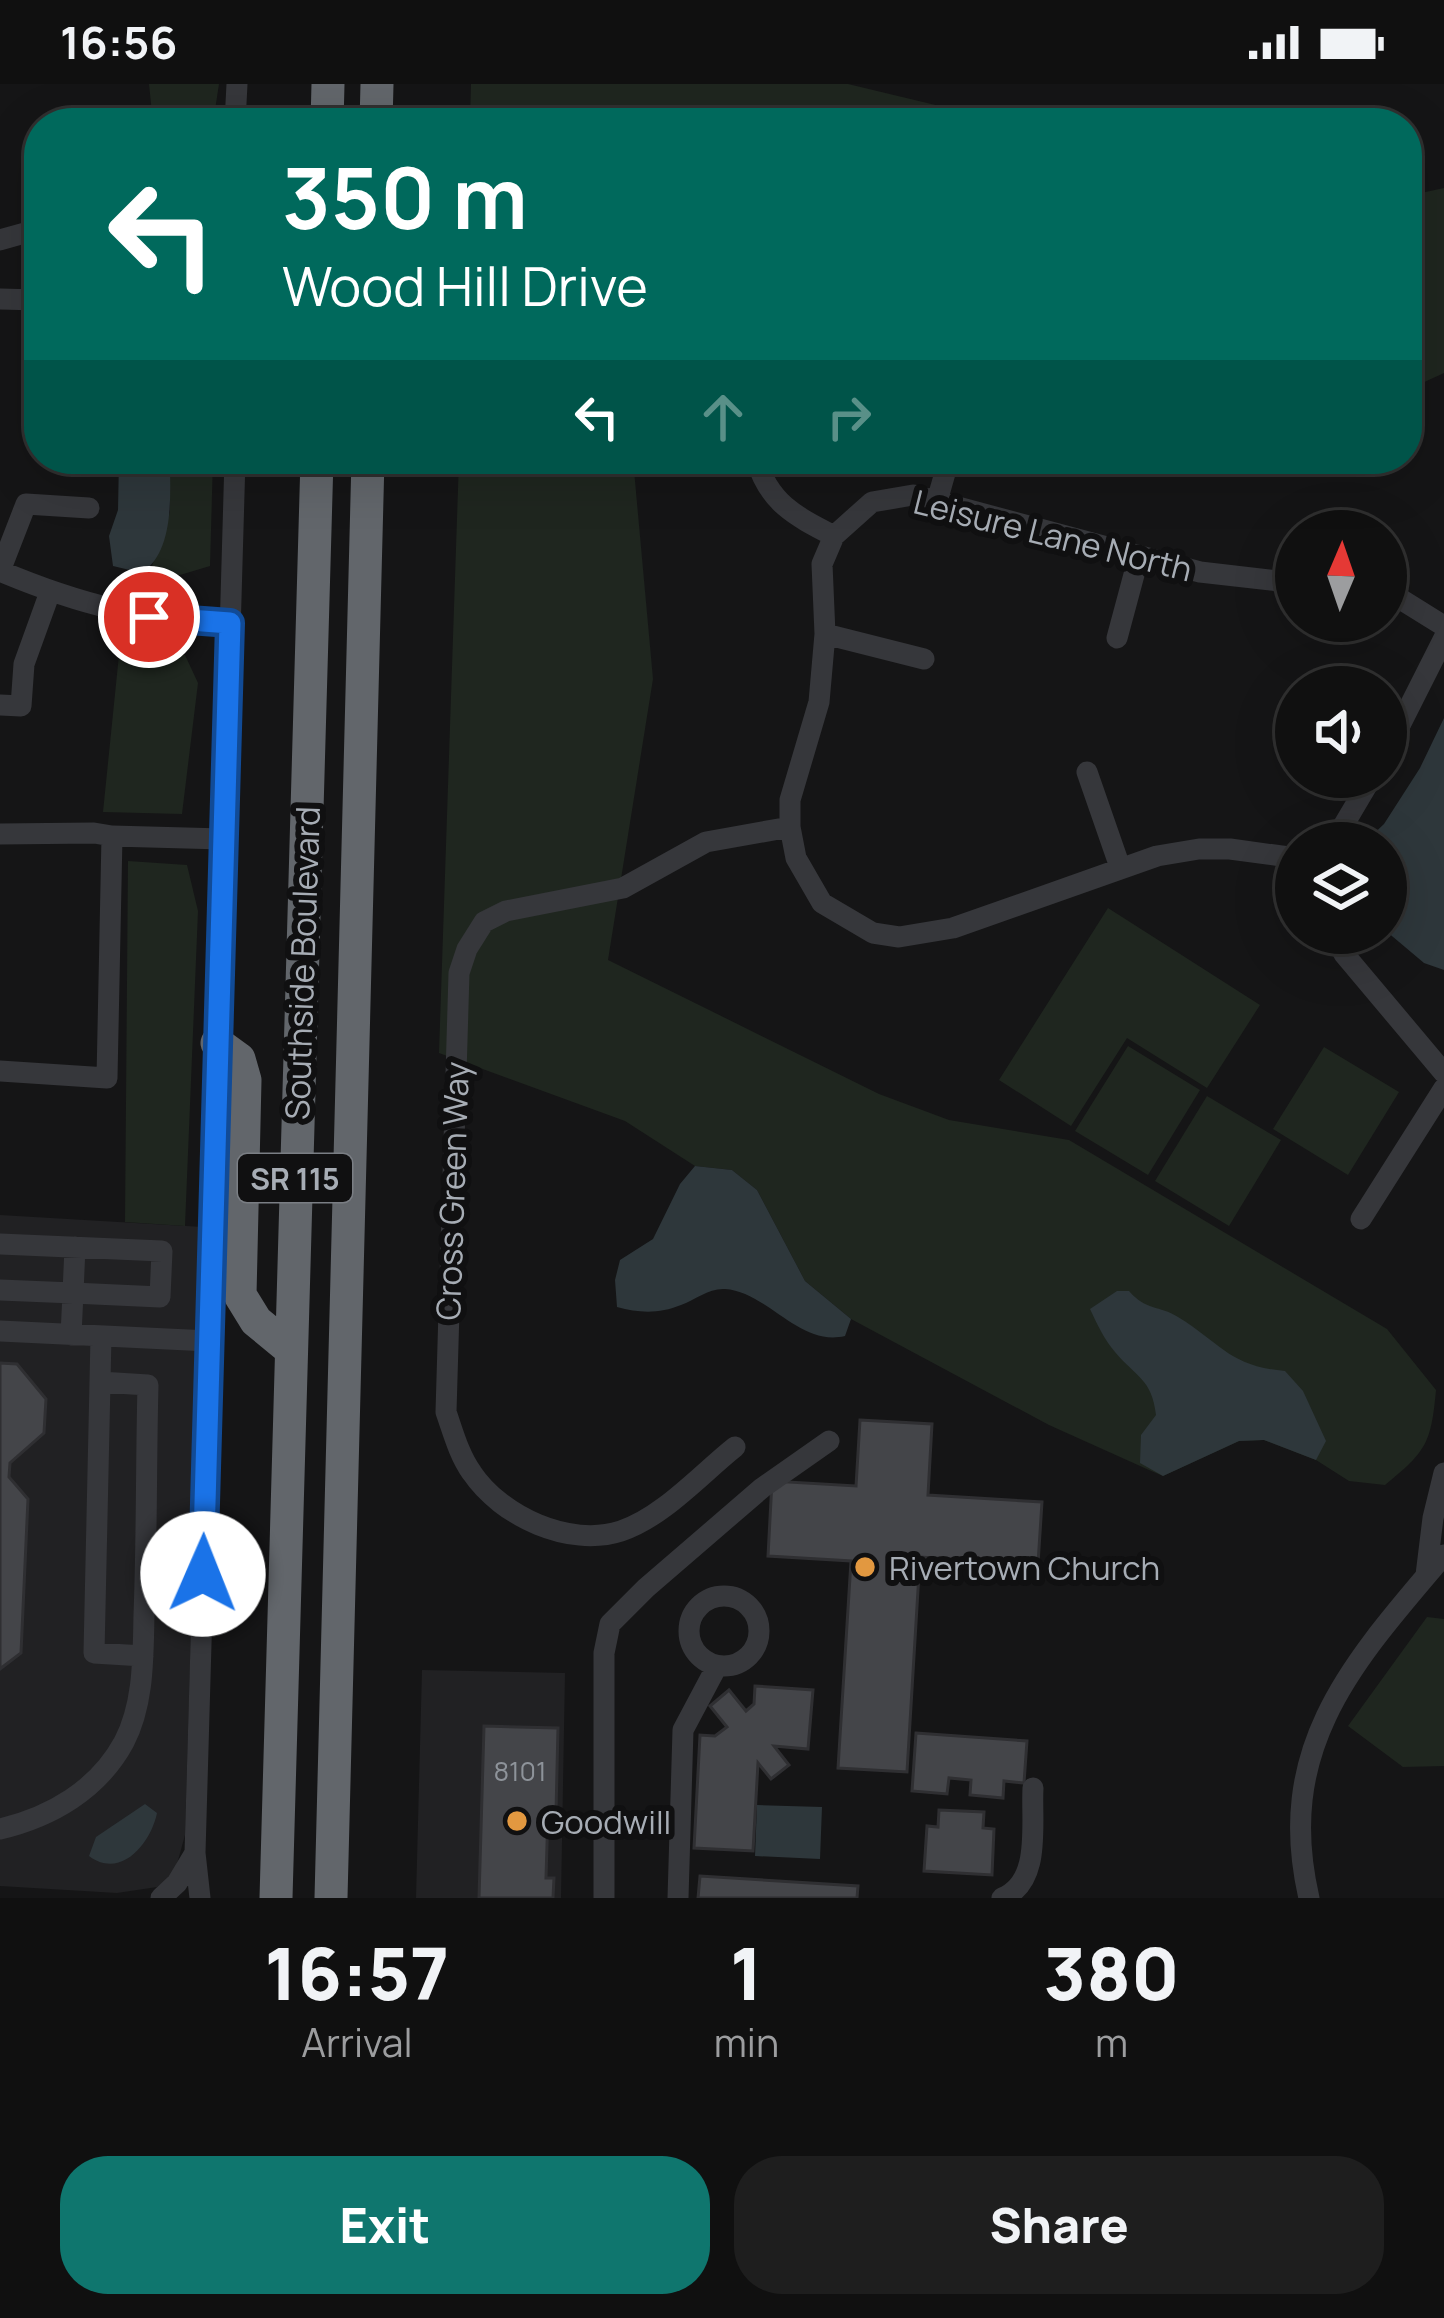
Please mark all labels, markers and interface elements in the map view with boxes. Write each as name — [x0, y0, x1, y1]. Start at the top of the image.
text: 16:56 — [60, 11, 177, 73]
text: 350 m — [282, 139, 528, 254]
icon: left — [84, 156, 240, 312]
text: Wood Hill Drive — [282, 248, 648, 322]
icon: left — [564, 384, 630, 450]
icon: ahead — [690, 384, 756, 450]
icon: right — [816, 384, 882, 450]
street label: Leisure Lane North — [909, 479, 1197, 591]
north arrow — [1275, 510, 1407, 642]
map controls — [1275, 510, 1407, 954]
pin — [98, 566, 200, 668]
icon: arrive — [116, 584, 182, 650]
button: sound — [1275, 666, 1407, 798]
street label: Southside Boulevard — [274, 805, 330, 1121]
button: layers — [1275, 822, 1407, 954]
street label: Cross Green Way — [425, 1061, 479, 1321]
road number: SR 115 — [238, 1154, 352, 1202]
position arrow — [140, 1511, 266, 1637]
place label: Rivertown Church — [889, 1545, 1160, 1590]
marker: Rivertown Church — [852, 1554, 878, 1580]
house number: 8101 — [493, 1752, 547, 1789]
place label: Goodwill — [541, 1799, 671, 1844]
marker: Goodwill — [504, 1808, 530, 1834]
text: 16:57 — [264, 1923, 449, 2022]
text: 1 — [730, 1923, 763, 2022]
text: 380 — [1044, 1923, 1180, 2022]
text: Arrival — [301, 2015, 413, 2069]
text: min — [714, 2015, 779, 2069]
text: m — [1095, 2015, 1128, 2069]
button: Exit — [60, 2156, 710, 2294]
button: Share — [734, 2156, 1384, 2294]

